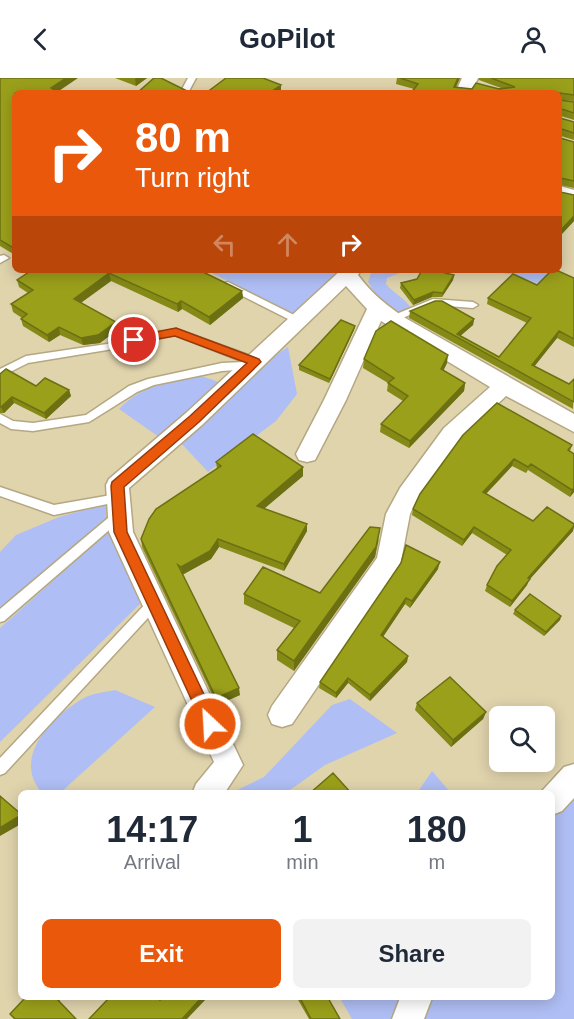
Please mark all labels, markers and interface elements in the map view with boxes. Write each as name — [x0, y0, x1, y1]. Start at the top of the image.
icon: back — [24, 23, 57, 56]
icon: person — [517, 23, 550, 56]
text: GoPilot — [239, 24, 335, 54]
icon: right — [36, 114, 114, 192]
text: 80 m — [135, 114, 231, 161]
text: Turn right — [135, 163, 250, 193]
icon: left — [208, 228, 241, 261]
icon: ahead — [271, 228, 304, 261]
icon: right — [334, 228, 367, 261]
pin — [108, 314, 159, 365]
icon: arrive — [117, 323, 150, 356]
position arrow — [178, 692, 242, 756]
map controls — [489, 706, 555, 772]
button: search — [489, 706, 555, 772]
text: 14:17 — [106, 809, 198, 850]
text: 1 — [292, 809, 312, 850]
text: 180 — [407, 809, 467, 850]
text: Arrival — [124, 851, 181, 873]
text: min — [286, 851, 319, 873]
text: m — [428, 851, 445, 873]
button: Exit — [42, 919, 281, 988]
button: Share — [293, 919, 531, 988]

